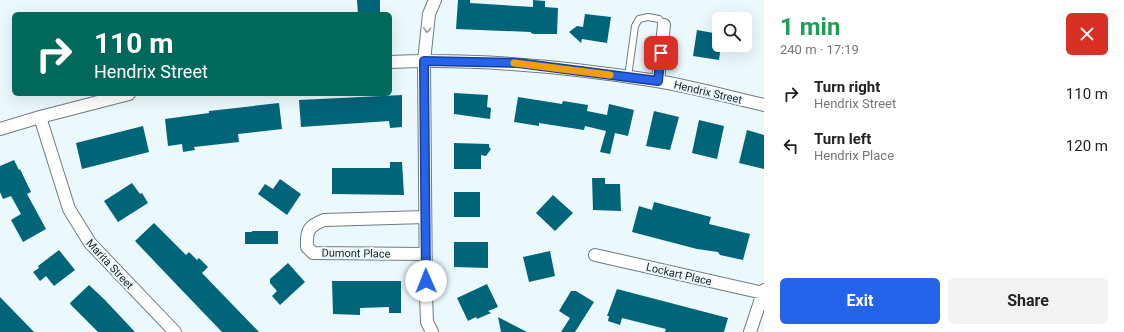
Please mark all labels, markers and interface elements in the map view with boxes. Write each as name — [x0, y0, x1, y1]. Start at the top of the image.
map controls — [712, 12, 752, 52]
button: search — [712, 12, 752, 52]
text: 1 min — [780, 13, 840, 41]
button: close — [1066, 13, 1108, 55]
text: 110 m — [94, 27, 173, 60]
one-way arrow — [423, 27, 432, 33]
icon: right — [28, 28, 80, 80]
pin — [644, 36, 678, 70]
icon: arrive — [650, 42, 672, 64]
text: 240 m · 17:19 — [780, 42, 859, 57]
text: Hendrix Street — [94, 61, 208, 82]
street label: Hendrix Street — [673, 78, 744, 107]
text: Turn right — [814, 78, 880, 96]
icon: right — [780, 83, 802, 105]
text: 110 m — [1066, 85, 1108, 103]
text: Hendrix Street — [814, 96, 896, 111]
text: Turn left — [814, 130, 871, 148]
icon: left — [780, 135, 802, 157]
text: 120 m — [1066, 137, 1108, 155]
text: Hendrix Place — [814, 148, 894, 163]
street label: Marita Street — [83, 237, 136, 292]
street label: Dumont Place — [321, 246, 391, 261]
position arrow — [405, 260, 447, 302]
street label: Lockart Place — [645, 261, 713, 288]
button: Exit — [780, 278, 940, 324]
button: Share — [948, 278, 1108, 324]

